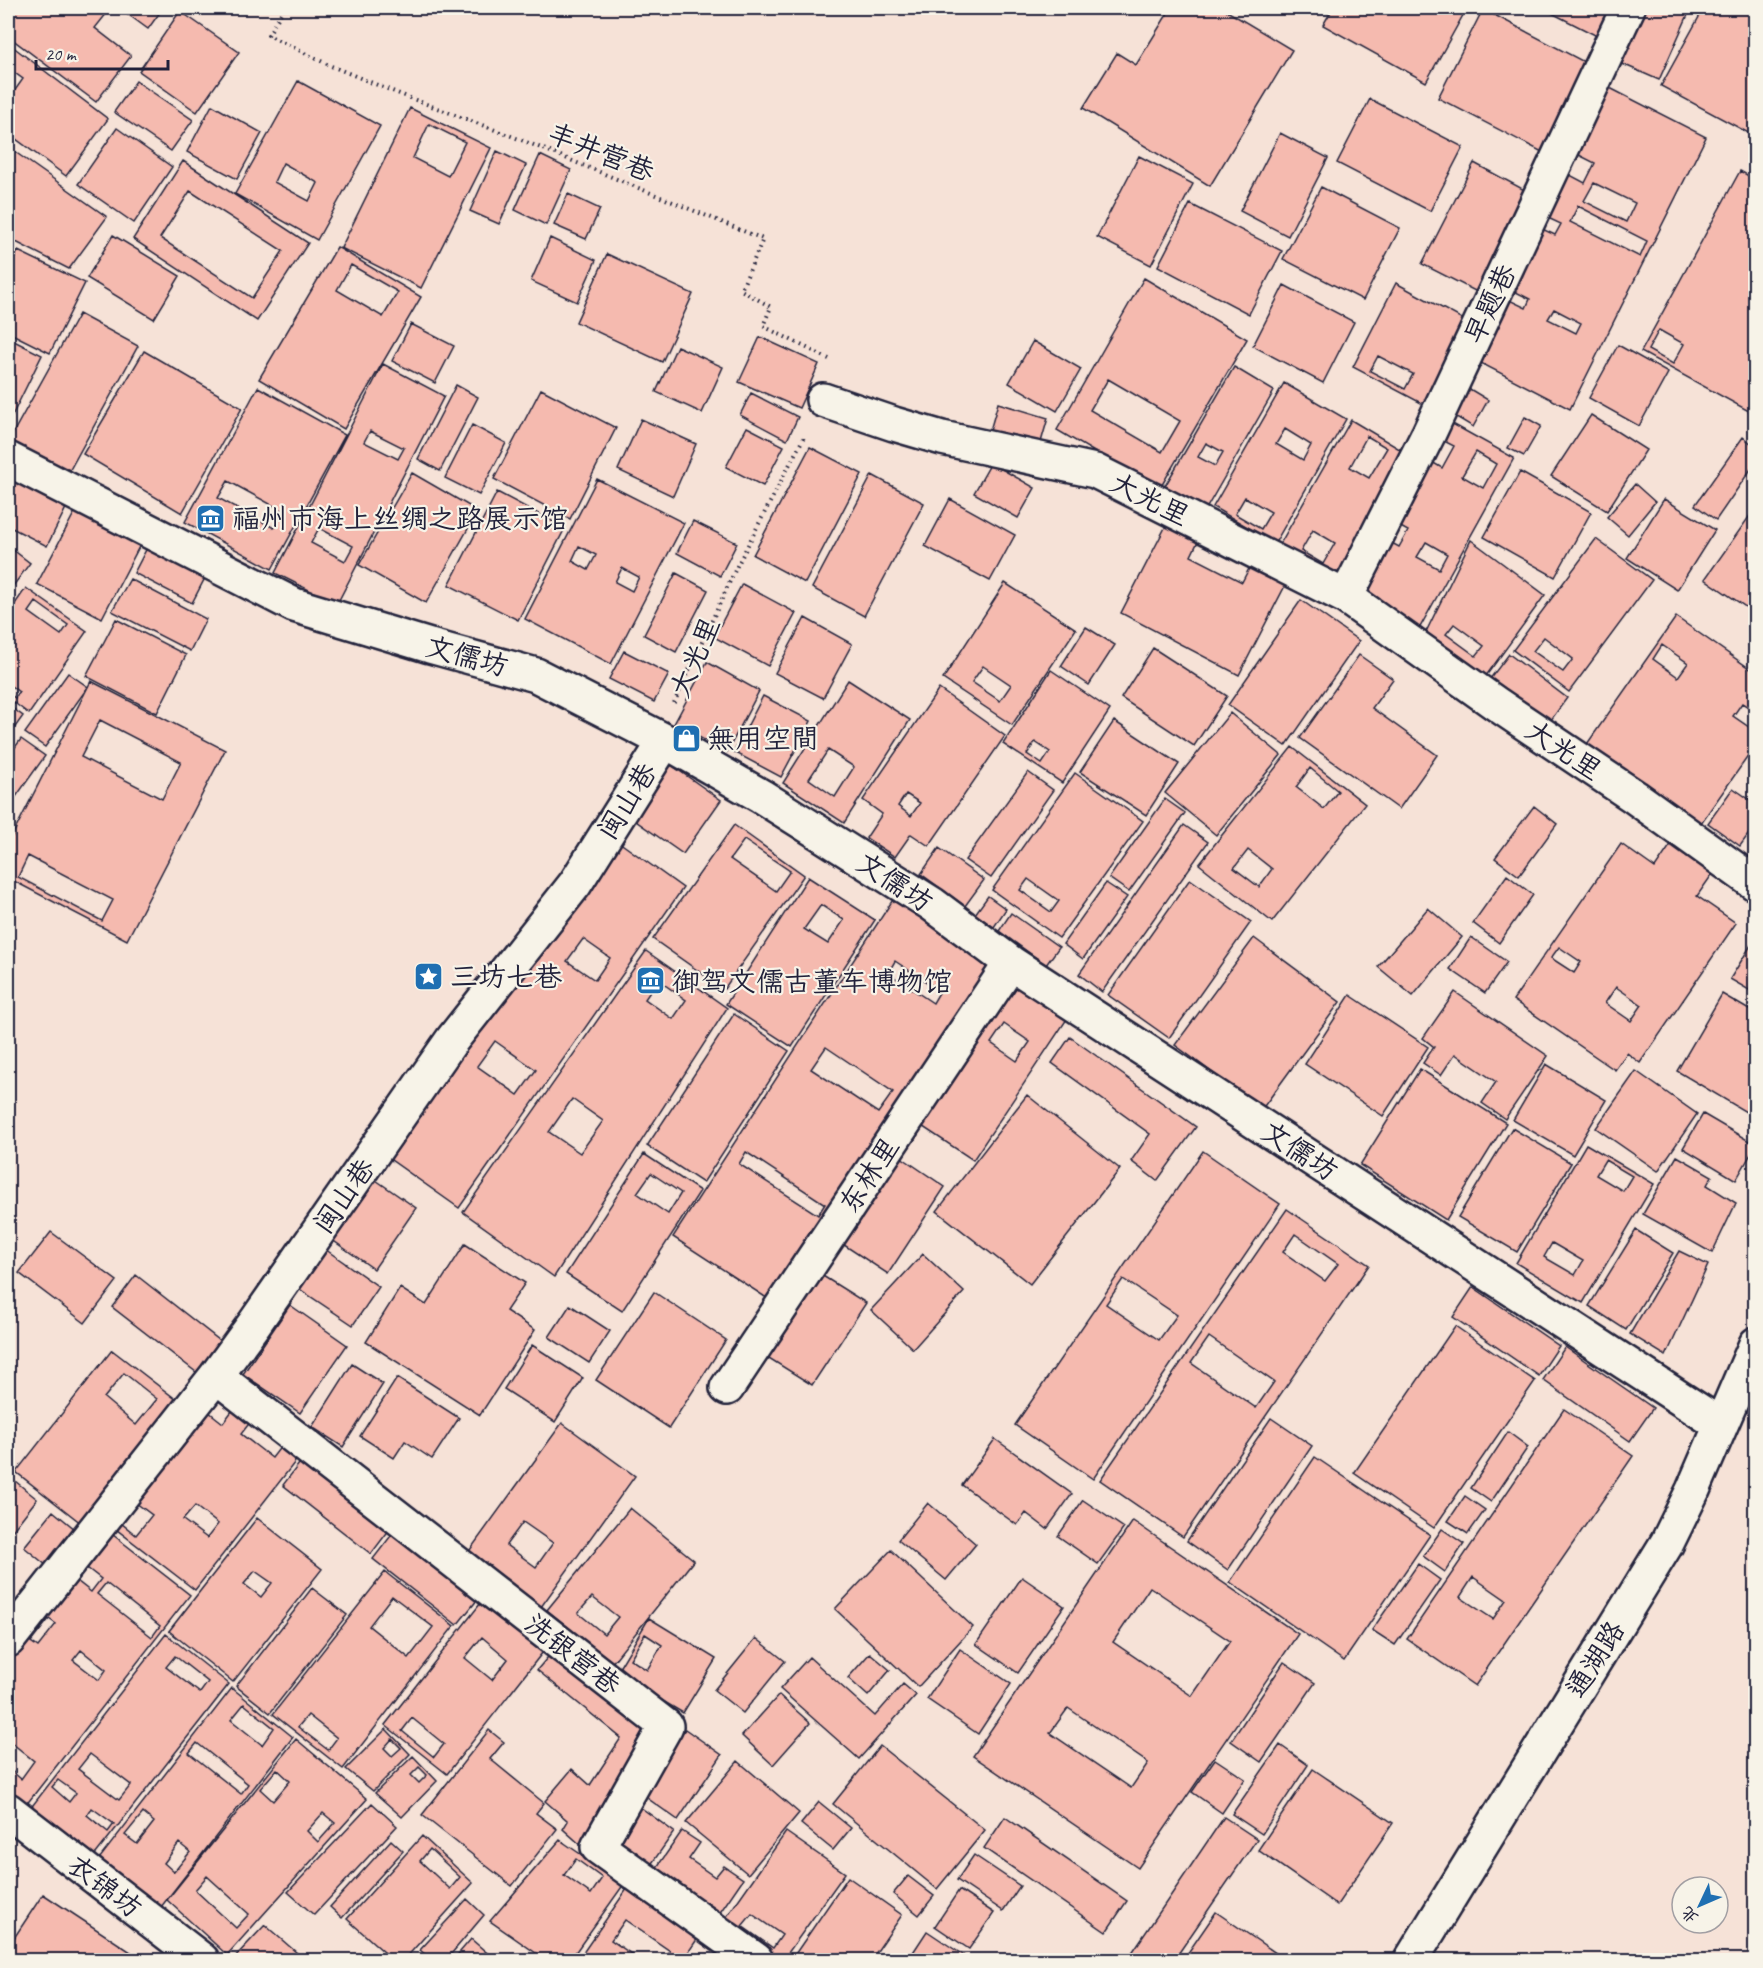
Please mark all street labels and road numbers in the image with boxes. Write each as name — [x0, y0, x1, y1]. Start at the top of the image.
street label: 丰井营巷 — [543, 115, 660, 190]
street label: 早题巷 — [1456, 258, 1524, 349]
street label: 大光里 — [1105, 464, 1195, 534]
street label: 大光里 — [662, 612, 728, 702]
street label: 文儒坊 — [422, 628, 512, 684]
street label: 大光里 — [1519, 712, 1609, 788]
street label: 闽山巷 — [590, 755, 665, 846]
street label: 文儒坊 — [850, 844, 940, 920]
street label: 文儒坊 — [1255, 1113, 1345, 1189]
street label: 东林里 — [831, 1130, 907, 1220]
street label: 闽山巷 — [306, 1151, 383, 1240]
street label: 洗银营巷 — [518, 1606, 629, 1703]
street label: 通湖路 — [1558, 1614, 1632, 1704]
street label: 衣锦坊 — [61, 1847, 149, 1925]

